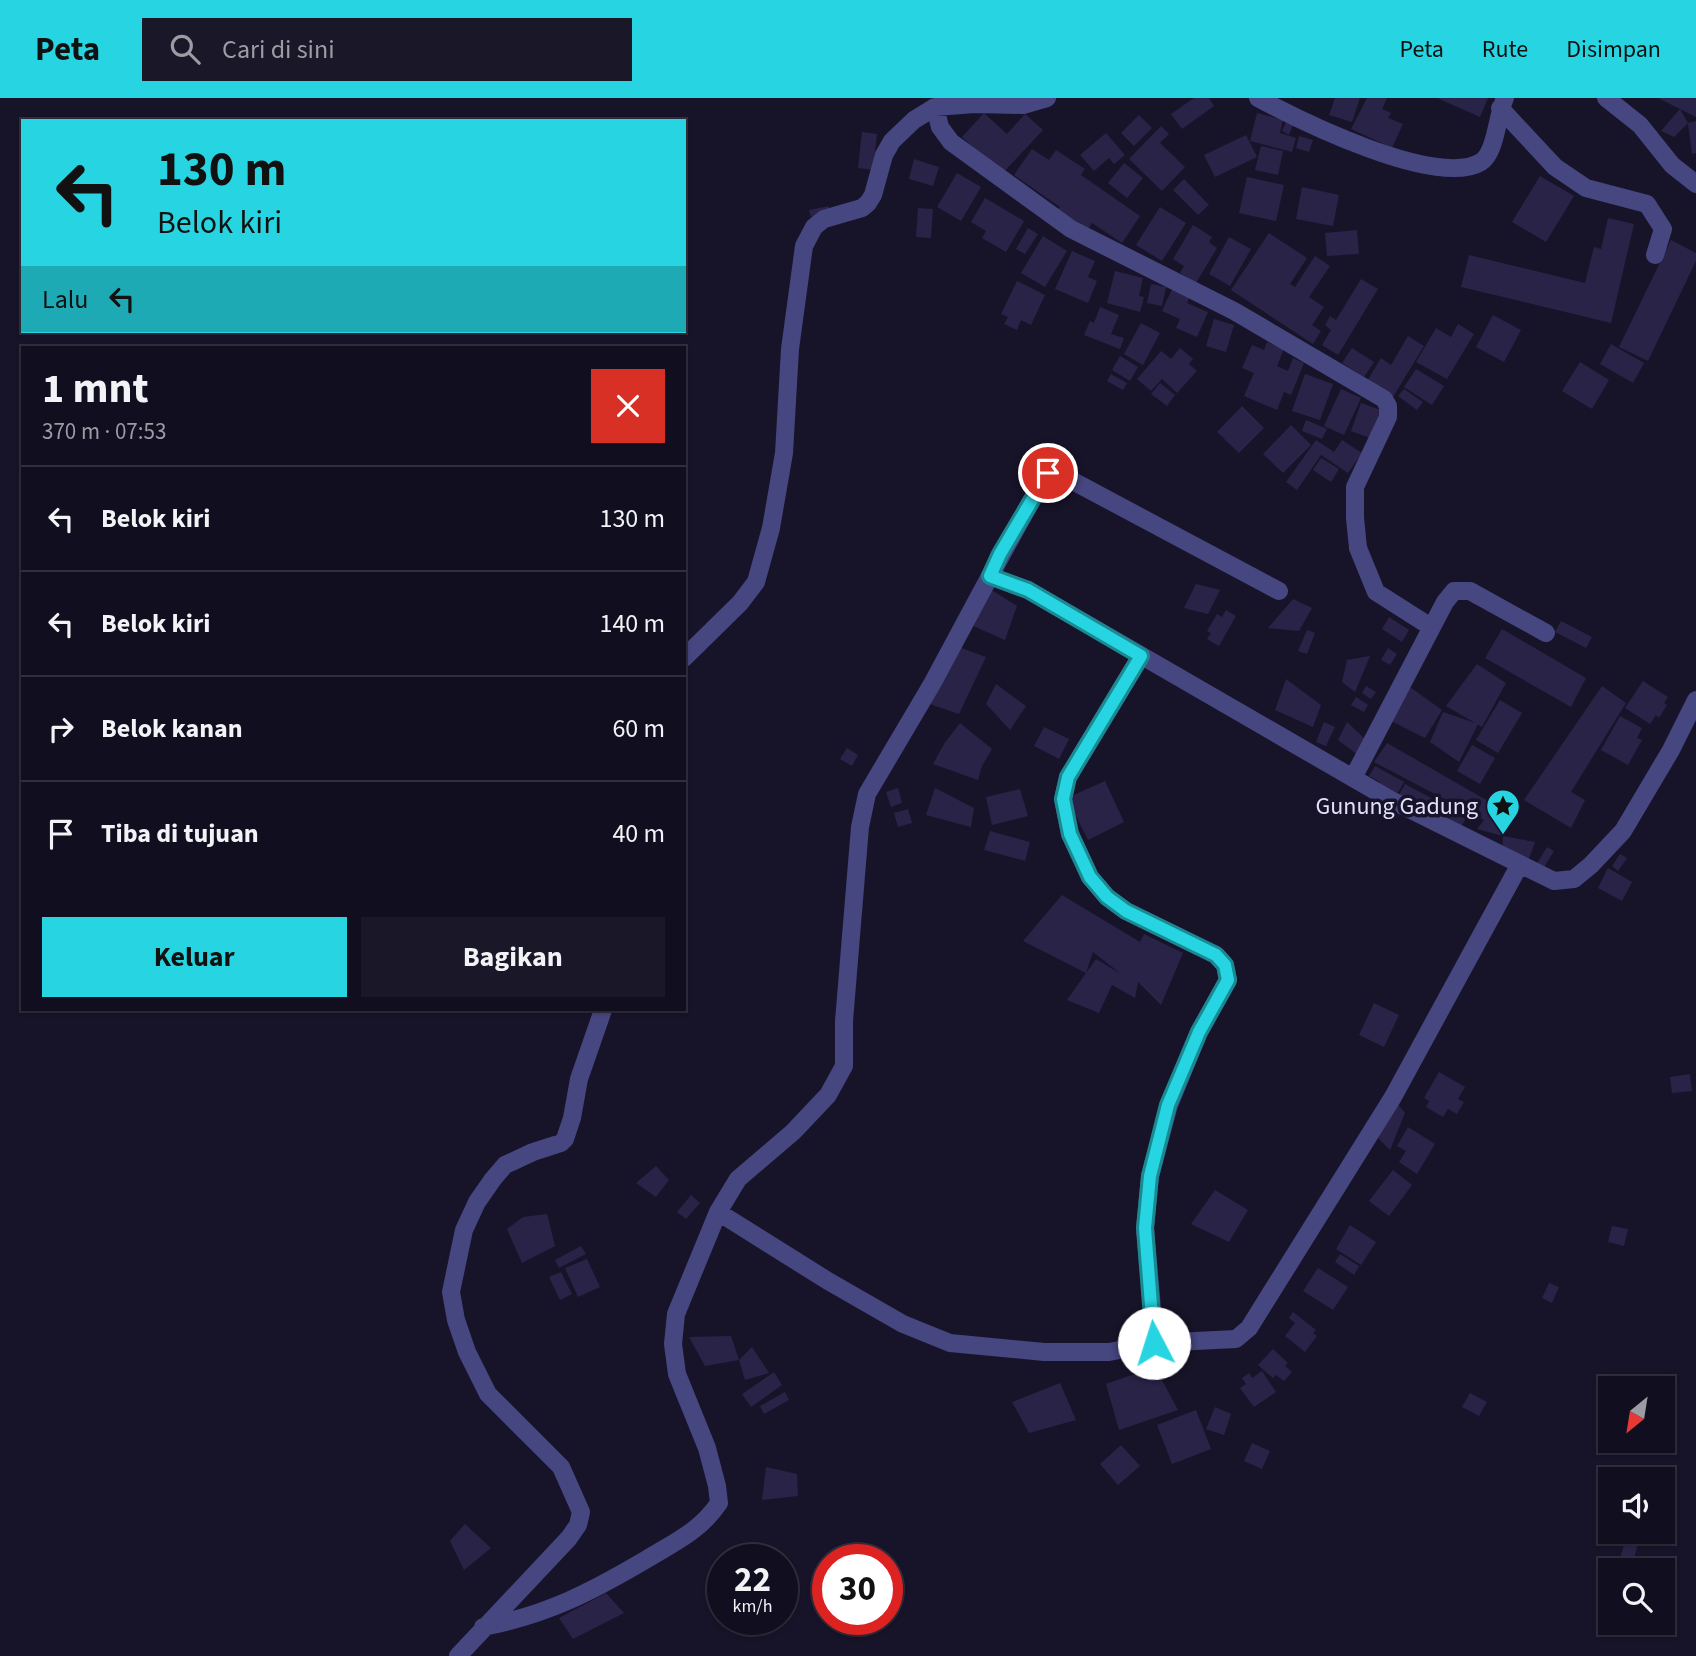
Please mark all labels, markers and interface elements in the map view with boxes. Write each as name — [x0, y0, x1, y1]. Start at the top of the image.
search box — [142, 18, 632, 81]
text: Peta — [35, 26, 100, 73]
icon: search — [166, 30, 204, 68]
text: Cari di sini — [222, 31, 335, 68]
text: Peta — [1399, 32, 1444, 67]
text: Rute — [1482, 32, 1528, 67]
text: Disimpan — [1566, 32, 1661, 67]
text: 130 m — [157, 135, 286, 205]
icon: left — [42, 147, 133, 238]
text: Belok kiri — [157, 200, 282, 246]
icon: left — [103, 280, 141, 318]
text: Lalu — [42, 281, 89, 318]
text: 1 mnt — [42, 359, 149, 419]
button: close — [591, 369, 665, 443]
text: 370 m · 07:53 — [42, 415, 166, 448]
pin — [1018, 443, 1078, 503]
icon: arrive — [1029, 454, 1067, 492]
icon: left — [42, 500, 80, 538]
text: Belok kiri — [101, 500, 210, 537]
text: 130 m — [599, 500, 665, 537]
icon: left — [42, 605, 80, 643]
text: Belok kiri — [101, 605, 210, 642]
text: 140 m — [599, 605, 665, 642]
icon: right — [42, 710, 80, 748]
text: Belok kanan — [101, 710, 243, 747]
text: 60 m — [612, 710, 665, 747]
place icon: Gunung Gadung — [1484, 787, 1522, 836]
place label: Gunung Gadung — [1315, 789, 1478, 824]
icon: arrive — [42, 815, 80, 853]
text: Tiba di tujuan — [101, 815, 259, 852]
text: 40 m — [612, 815, 665, 852]
button: Keluar — [42, 917, 347, 997]
button: Bagikan — [361, 917, 665, 997]
position arrow — [1117, 1306, 1191, 1380]
north arrow — [1598, 1376, 1675, 1452]
map controls — [1598, 1376, 1675, 1635]
button: sound — [1598, 1467, 1675, 1544]
speed limit sign: 30 — [812, 1544, 903, 1635]
text: 22 — [734, 1555, 771, 1605]
button: search — [1598, 1558, 1675, 1635]
text: km/h — [733, 1594, 772, 1619]

